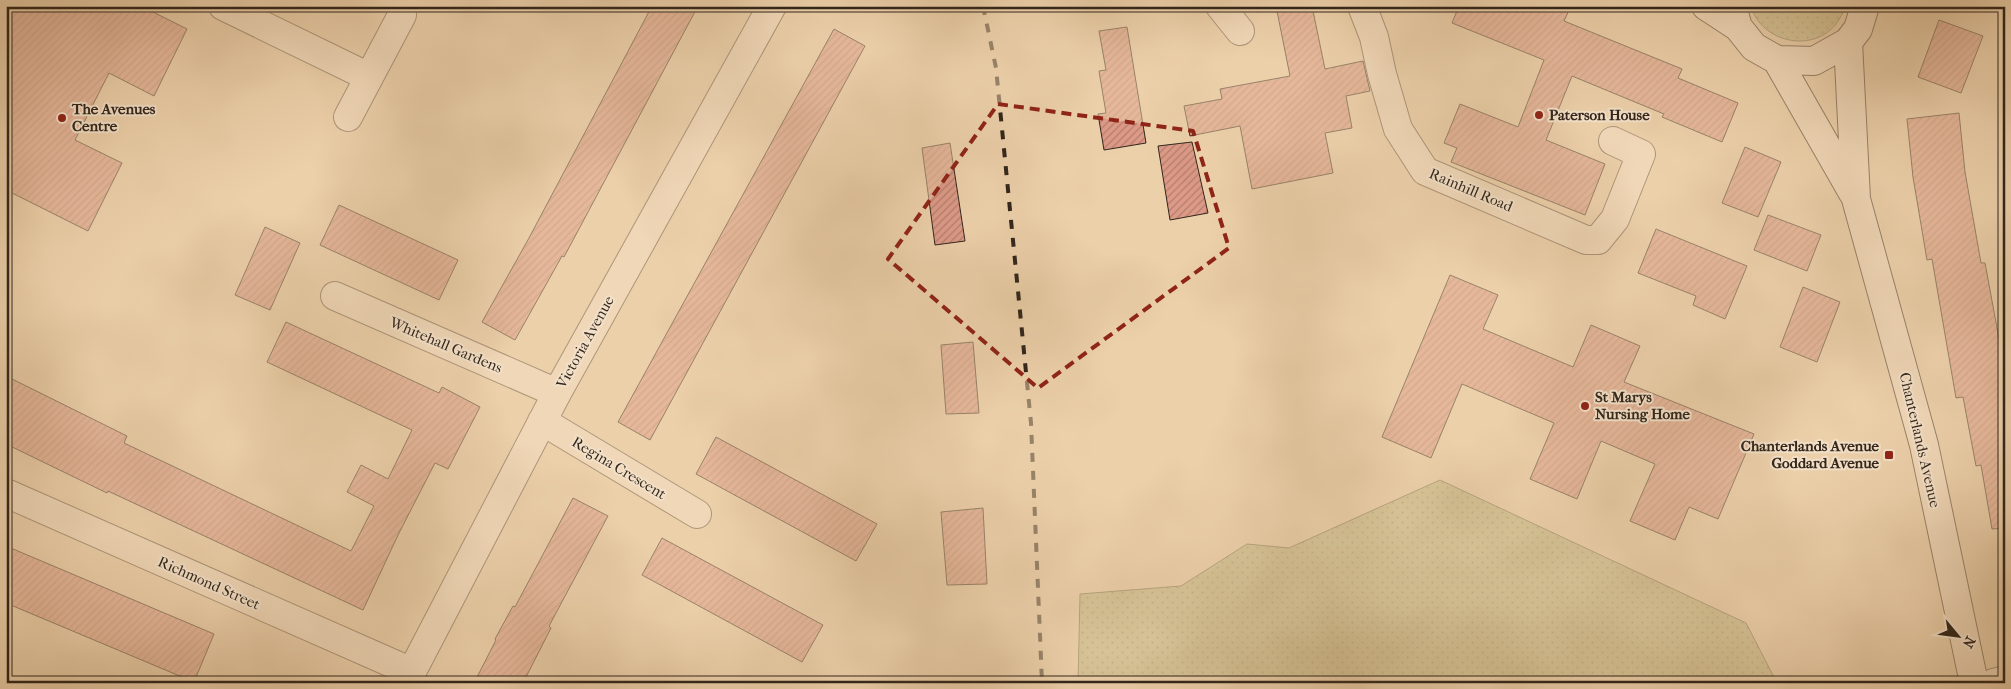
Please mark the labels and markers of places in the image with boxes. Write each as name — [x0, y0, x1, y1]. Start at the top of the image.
place label: The Avenues Centre — [71, 100, 156, 135]
place label: Paterson House — [1549, 106, 1650, 124]
marker: Paterson House — [1533, 109, 1545, 121]
marker: The Avenues Centre — [56, 112, 68, 124]
place label: St Marys Nursing Home — [1595, 388, 1690, 423]
marker: St Marys Nursing Home — [1579, 400, 1591, 412]
place label: Chanterlands Avenue Goddard Avenue — [1741, 437, 1880, 472]
marker: Chanterlands Avenue Goddard Avenue — [1883, 449, 1895, 461]

